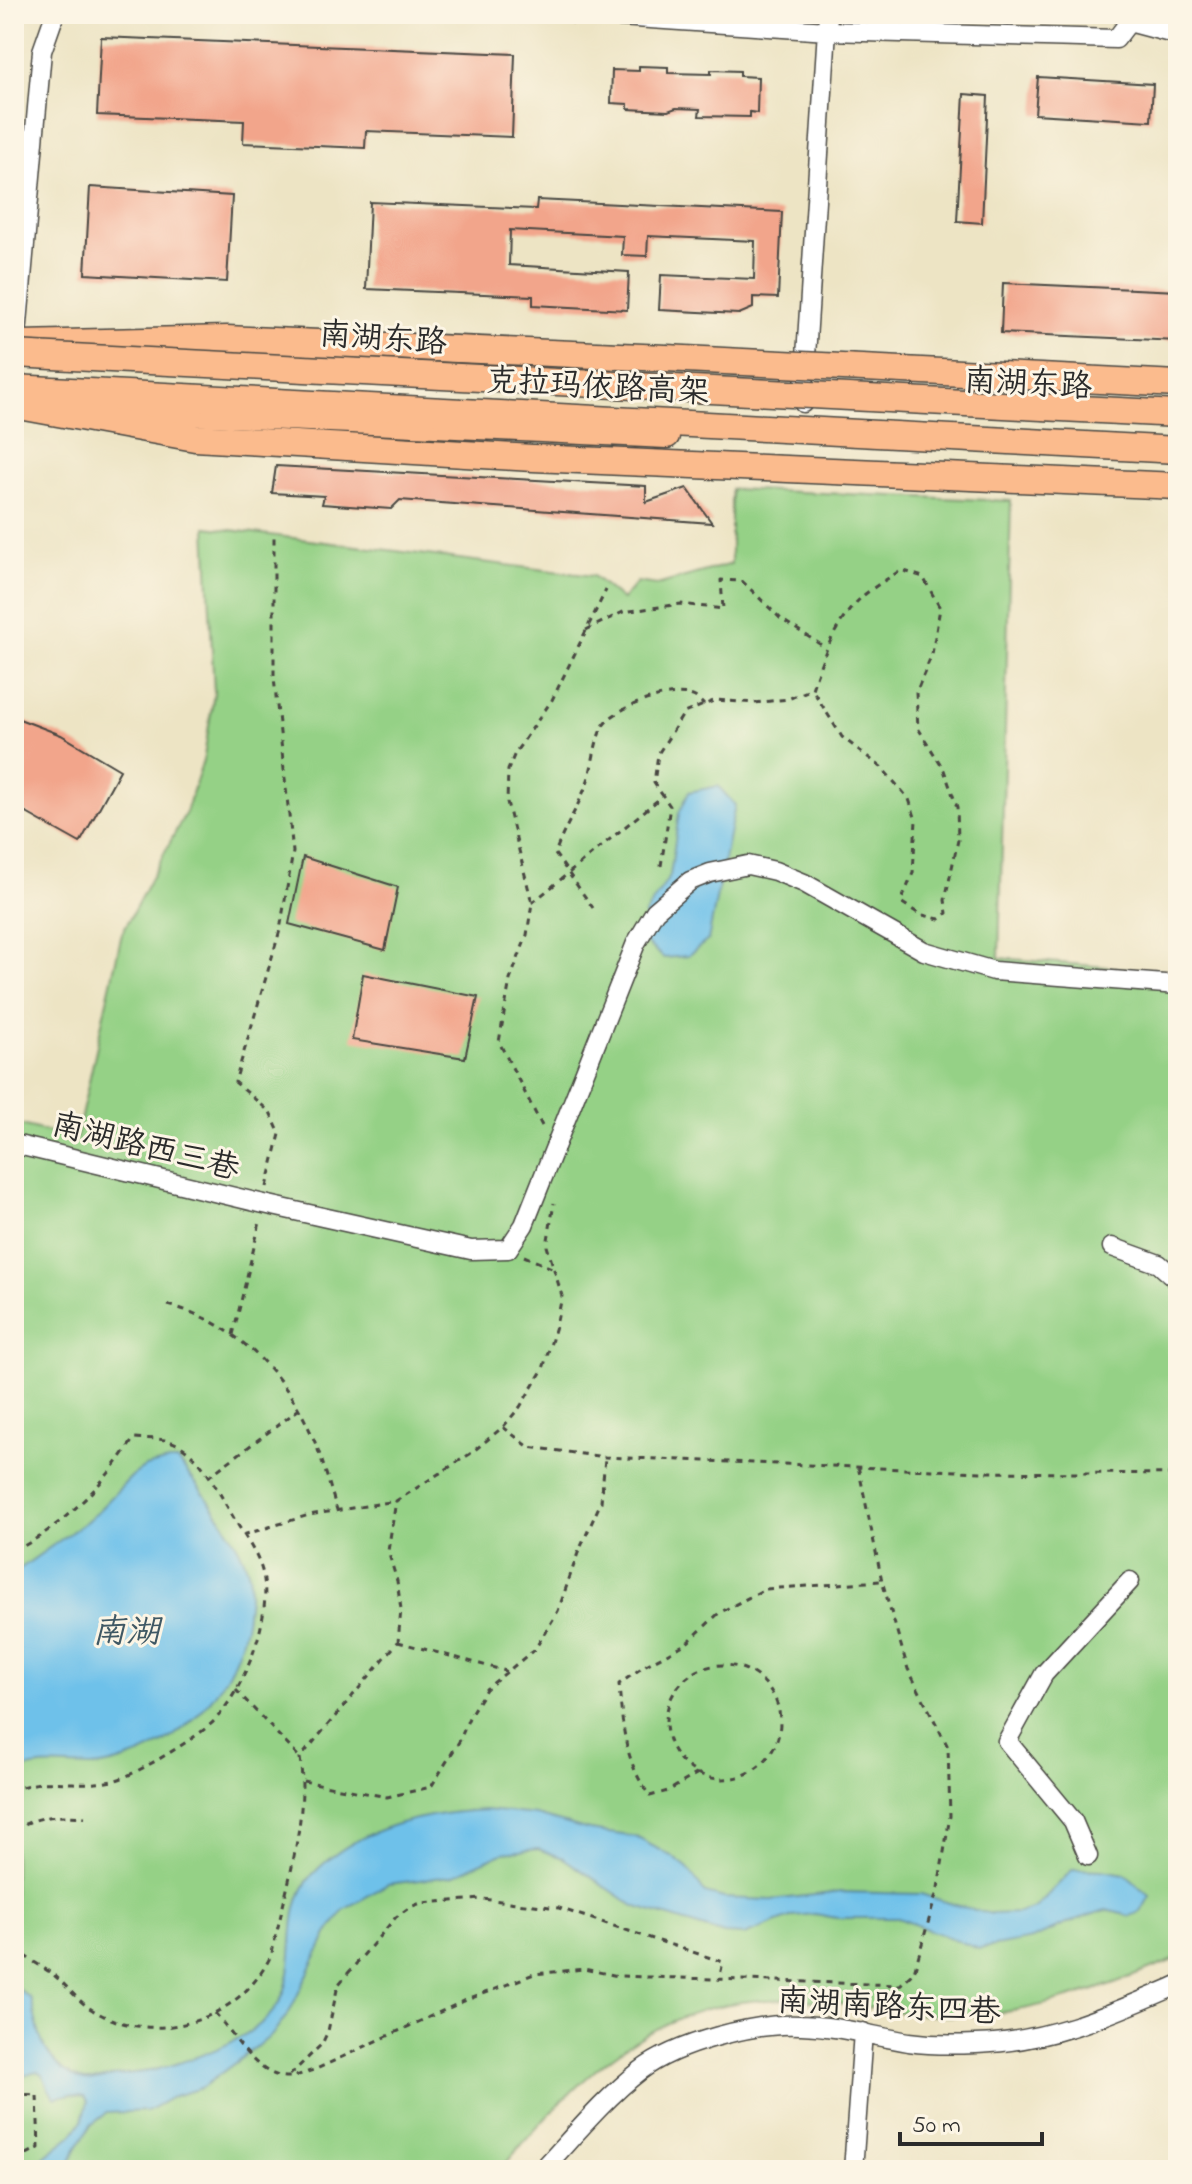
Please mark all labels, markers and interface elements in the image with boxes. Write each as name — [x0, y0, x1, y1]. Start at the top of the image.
street label: 南湖东路 — [317, 313, 448, 368]
street label: 克拉玛依路高架 — [485, 359, 711, 418]
street label: 南湖东路 — [963, 359, 1093, 412]
street label: 南湖路西三巷 — [46, 1102, 244, 1194]
water label: 南湖 — [92, 1609, 163, 1659]
street label: 南湖南路东四巷 — [776, 1979, 1002, 2038]
scale bar — [900, 2096, 1042, 2146]
text: 50 m — [912, 2109, 961, 2144]

